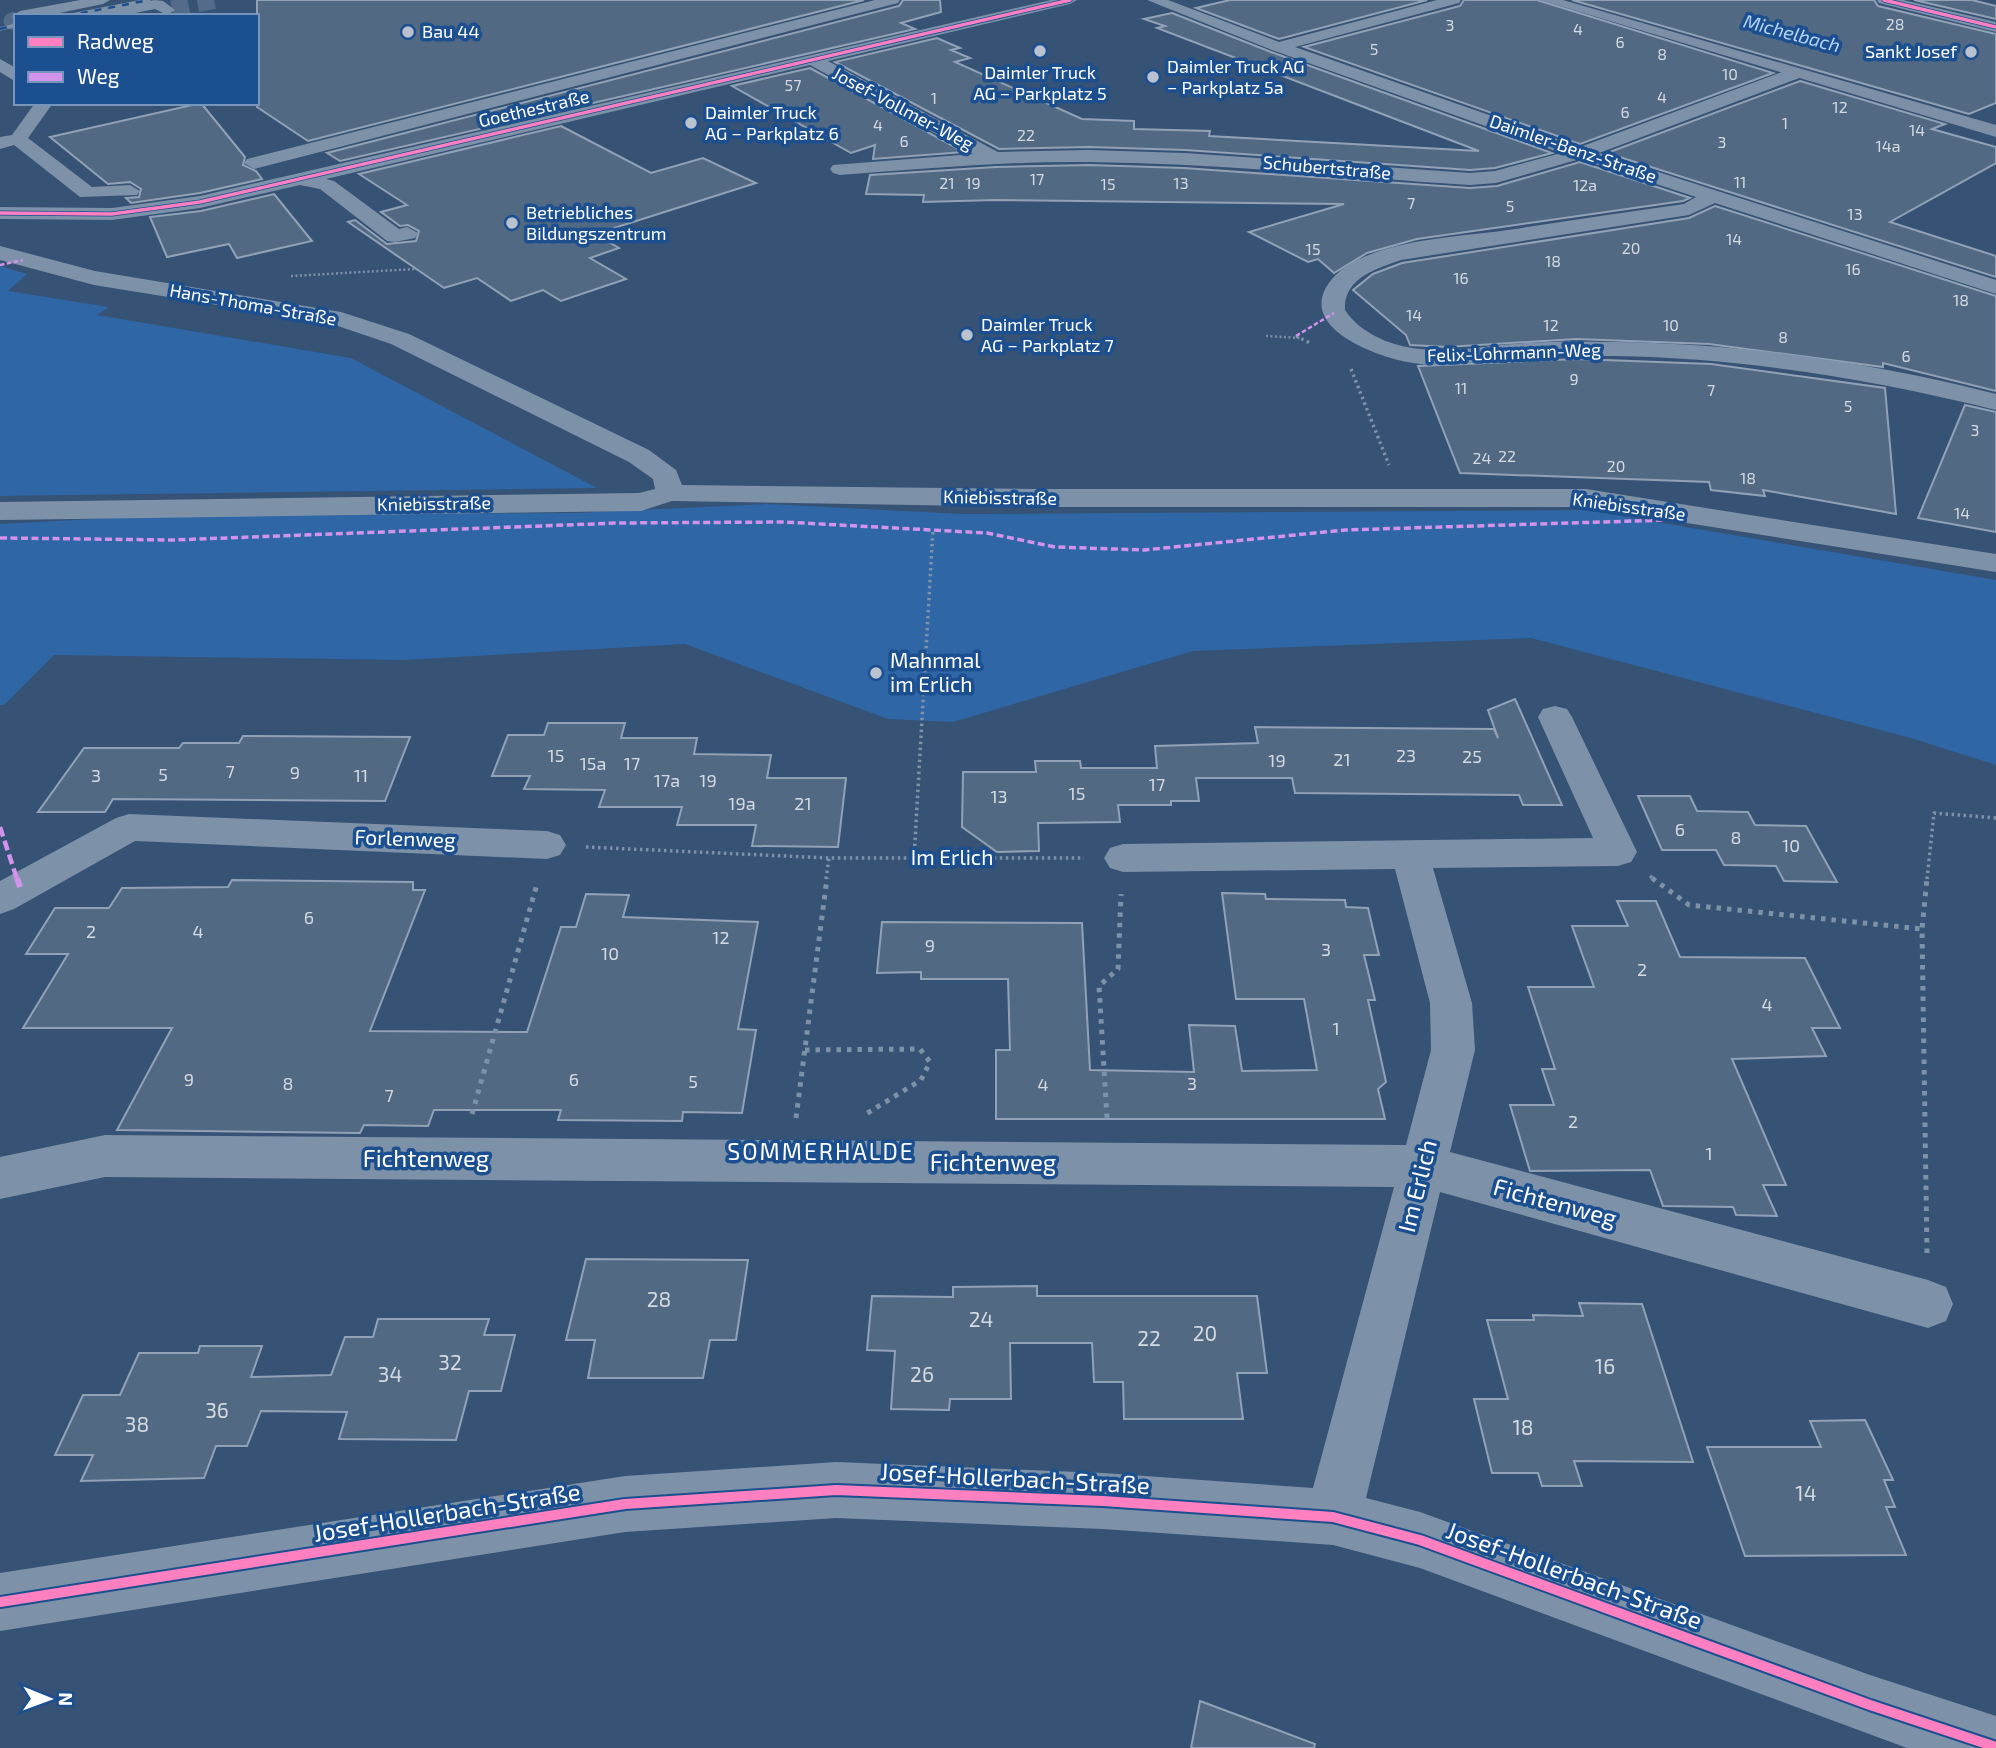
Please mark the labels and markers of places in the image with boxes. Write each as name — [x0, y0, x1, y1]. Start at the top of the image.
place label: Bau 44 — [422, 20, 479, 42]
marker: Bau 44 — [400, 24, 416, 40]
place label: Sankt Josef — [1865, 40, 1958, 62]
marker: Daimler Truck AG − Parkplatz 5 — [1032, 43, 1048, 59]
marker: Sankt Josef — [1963, 44, 1979, 60]
place label: Daimler Truck AG − Parkplatz 5a — [1167, 55, 1305, 98]
place label: Daimler Truck AG − Parkplatz 5 — [973, 61, 1107, 104]
marker: Daimler Truck AG − Parkplatz 5a — [1145, 69, 1161, 85]
place label: Daimler Truck AG − Parkplatz 6 — [705, 101, 839, 144]
marker: Daimler Truck AG − Parkplatz 6 — [683, 115, 699, 131]
place label: Betriebliches Bildungszentrum — [526, 201, 667, 244]
marker: Betriebliches Bildungszentrum — [504, 215, 520, 231]
place label: Daimler Truck AG − Parkplatz 7 — [981, 313, 1114, 356]
marker: Daimler Truck AG − Parkplatz 7 — [959, 327, 975, 343]
place label: Mahnmal im Erlich — [890, 647, 981, 696]
marker: Mahnmal im Erlich — [868, 665, 884, 681]

